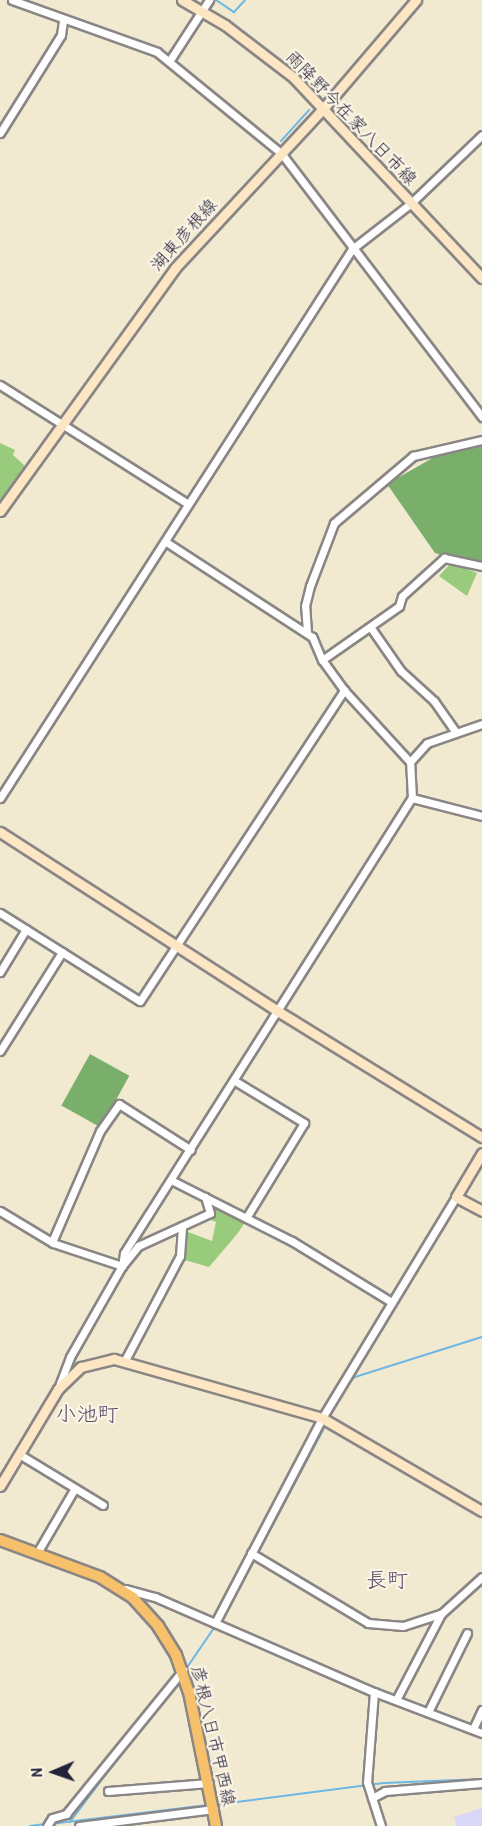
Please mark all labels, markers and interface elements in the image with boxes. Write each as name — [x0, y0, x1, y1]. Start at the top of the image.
street label: 雨降野今在家八日市線 — [281, 46, 421, 190]
street label: 湖東彦根線 — [146, 194, 222, 276]
district label: 小池町 — [56, 1401, 118, 1427]
district label: 長町 — [366, 1567, 408, 1593]
street label: 彦根八日市甲西線 — [186, 1663, 240, 1809]
north arrow — [24, 1742, 84, 1802]
text: N — [25, 1768, 47, 1777]

